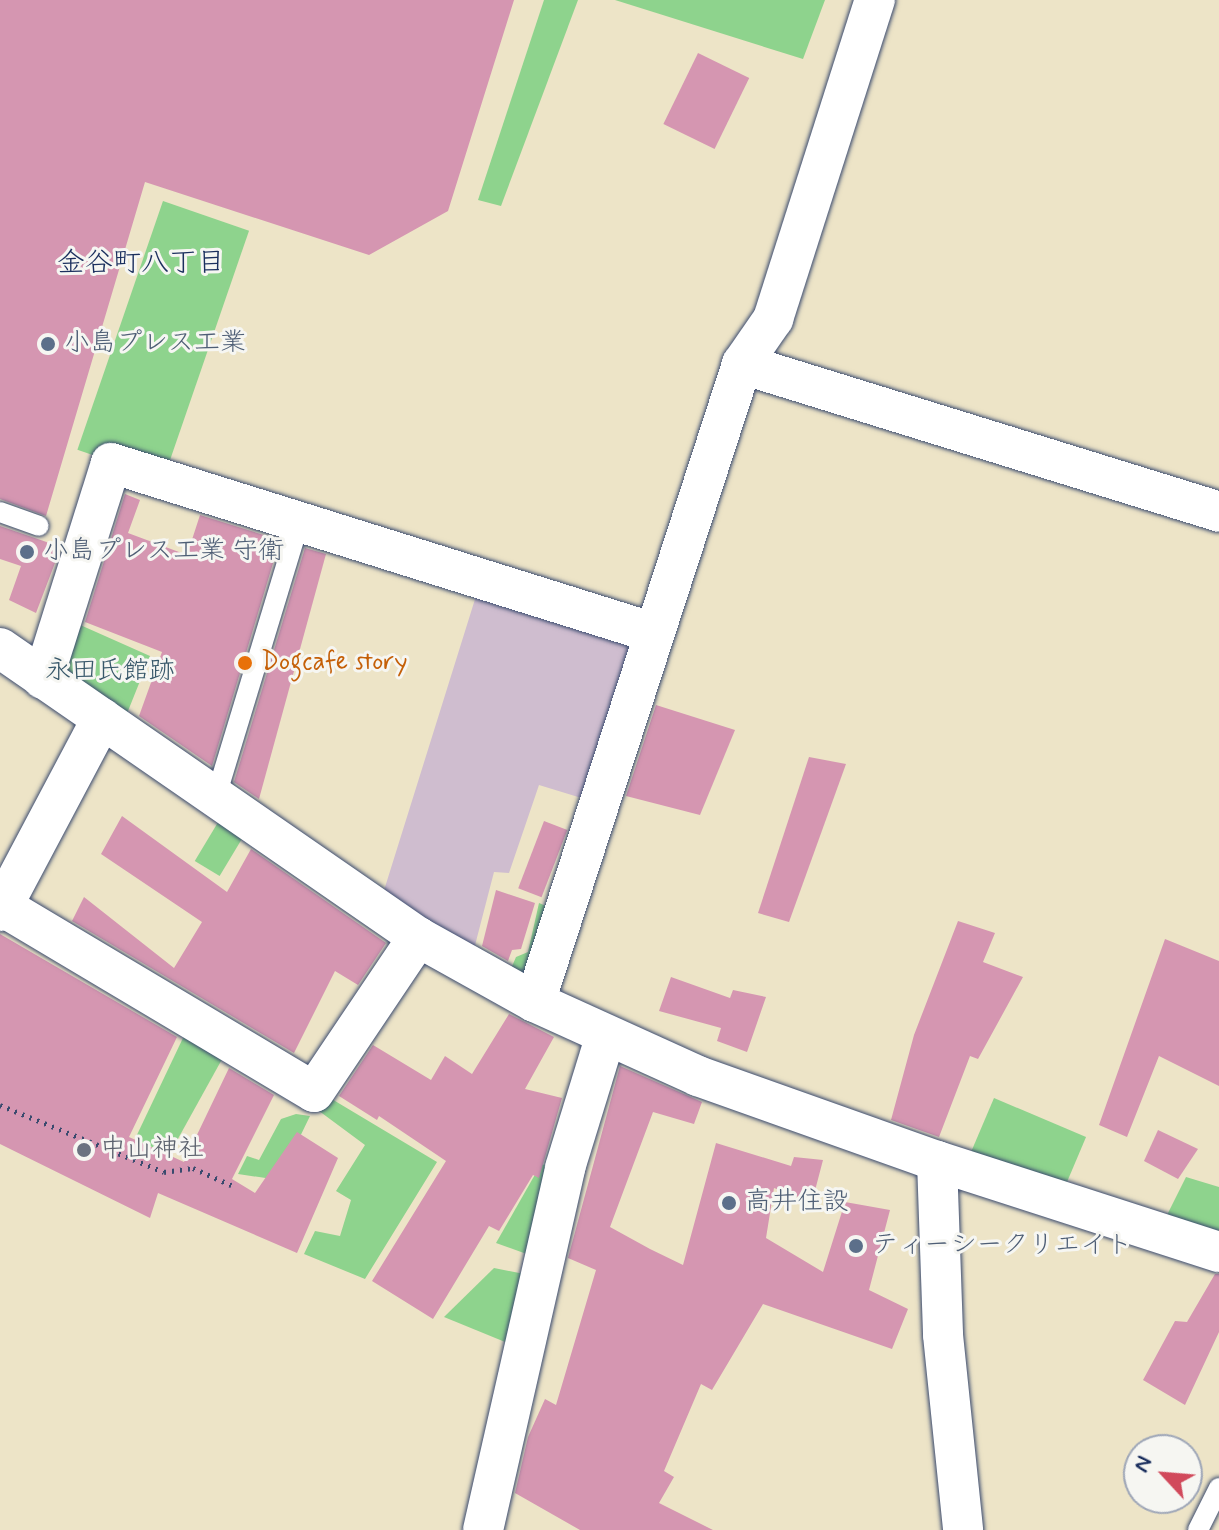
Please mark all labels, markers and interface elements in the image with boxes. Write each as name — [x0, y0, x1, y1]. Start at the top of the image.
district label: 金谷町八丁目 — [57, 247, 225, 281]
place label: 小島プレス工業 — [64, 328, 246, 360]
marker: 小島プレス工業 — [39, 335, 57, 353]
place label: 小島プレス工業 守衛 — [43, 536, 284, 568]
marker: 小島プレス工業 守衛 — [18, 543, 36, 561]
place label: Dogcafe story — [261, 647, 408, 679]
marker: Dogcafe story — [236, 654, 254, 672]
park label: 永田氏館跡 — [45, 656, 175, 688]
place label: 中山神社 — [100, 1134, 204, 1166]
marker: 中山神社 — [75, 1141, 93, 1159]
place label: 高井住設 — [745, 1187, 849, 1219]
marker: 高井住設 — [720, 1194, 738, 1212]
place label: ティーシークリエイト — [872, 1230, 1132, 1262]
marker: ティーシークリエイト — [847, 1237, 865, 1255]
north arrow — [1123, 1434, 1203, 1514]
text: N — [1127, 1452, 1159, 1477]

